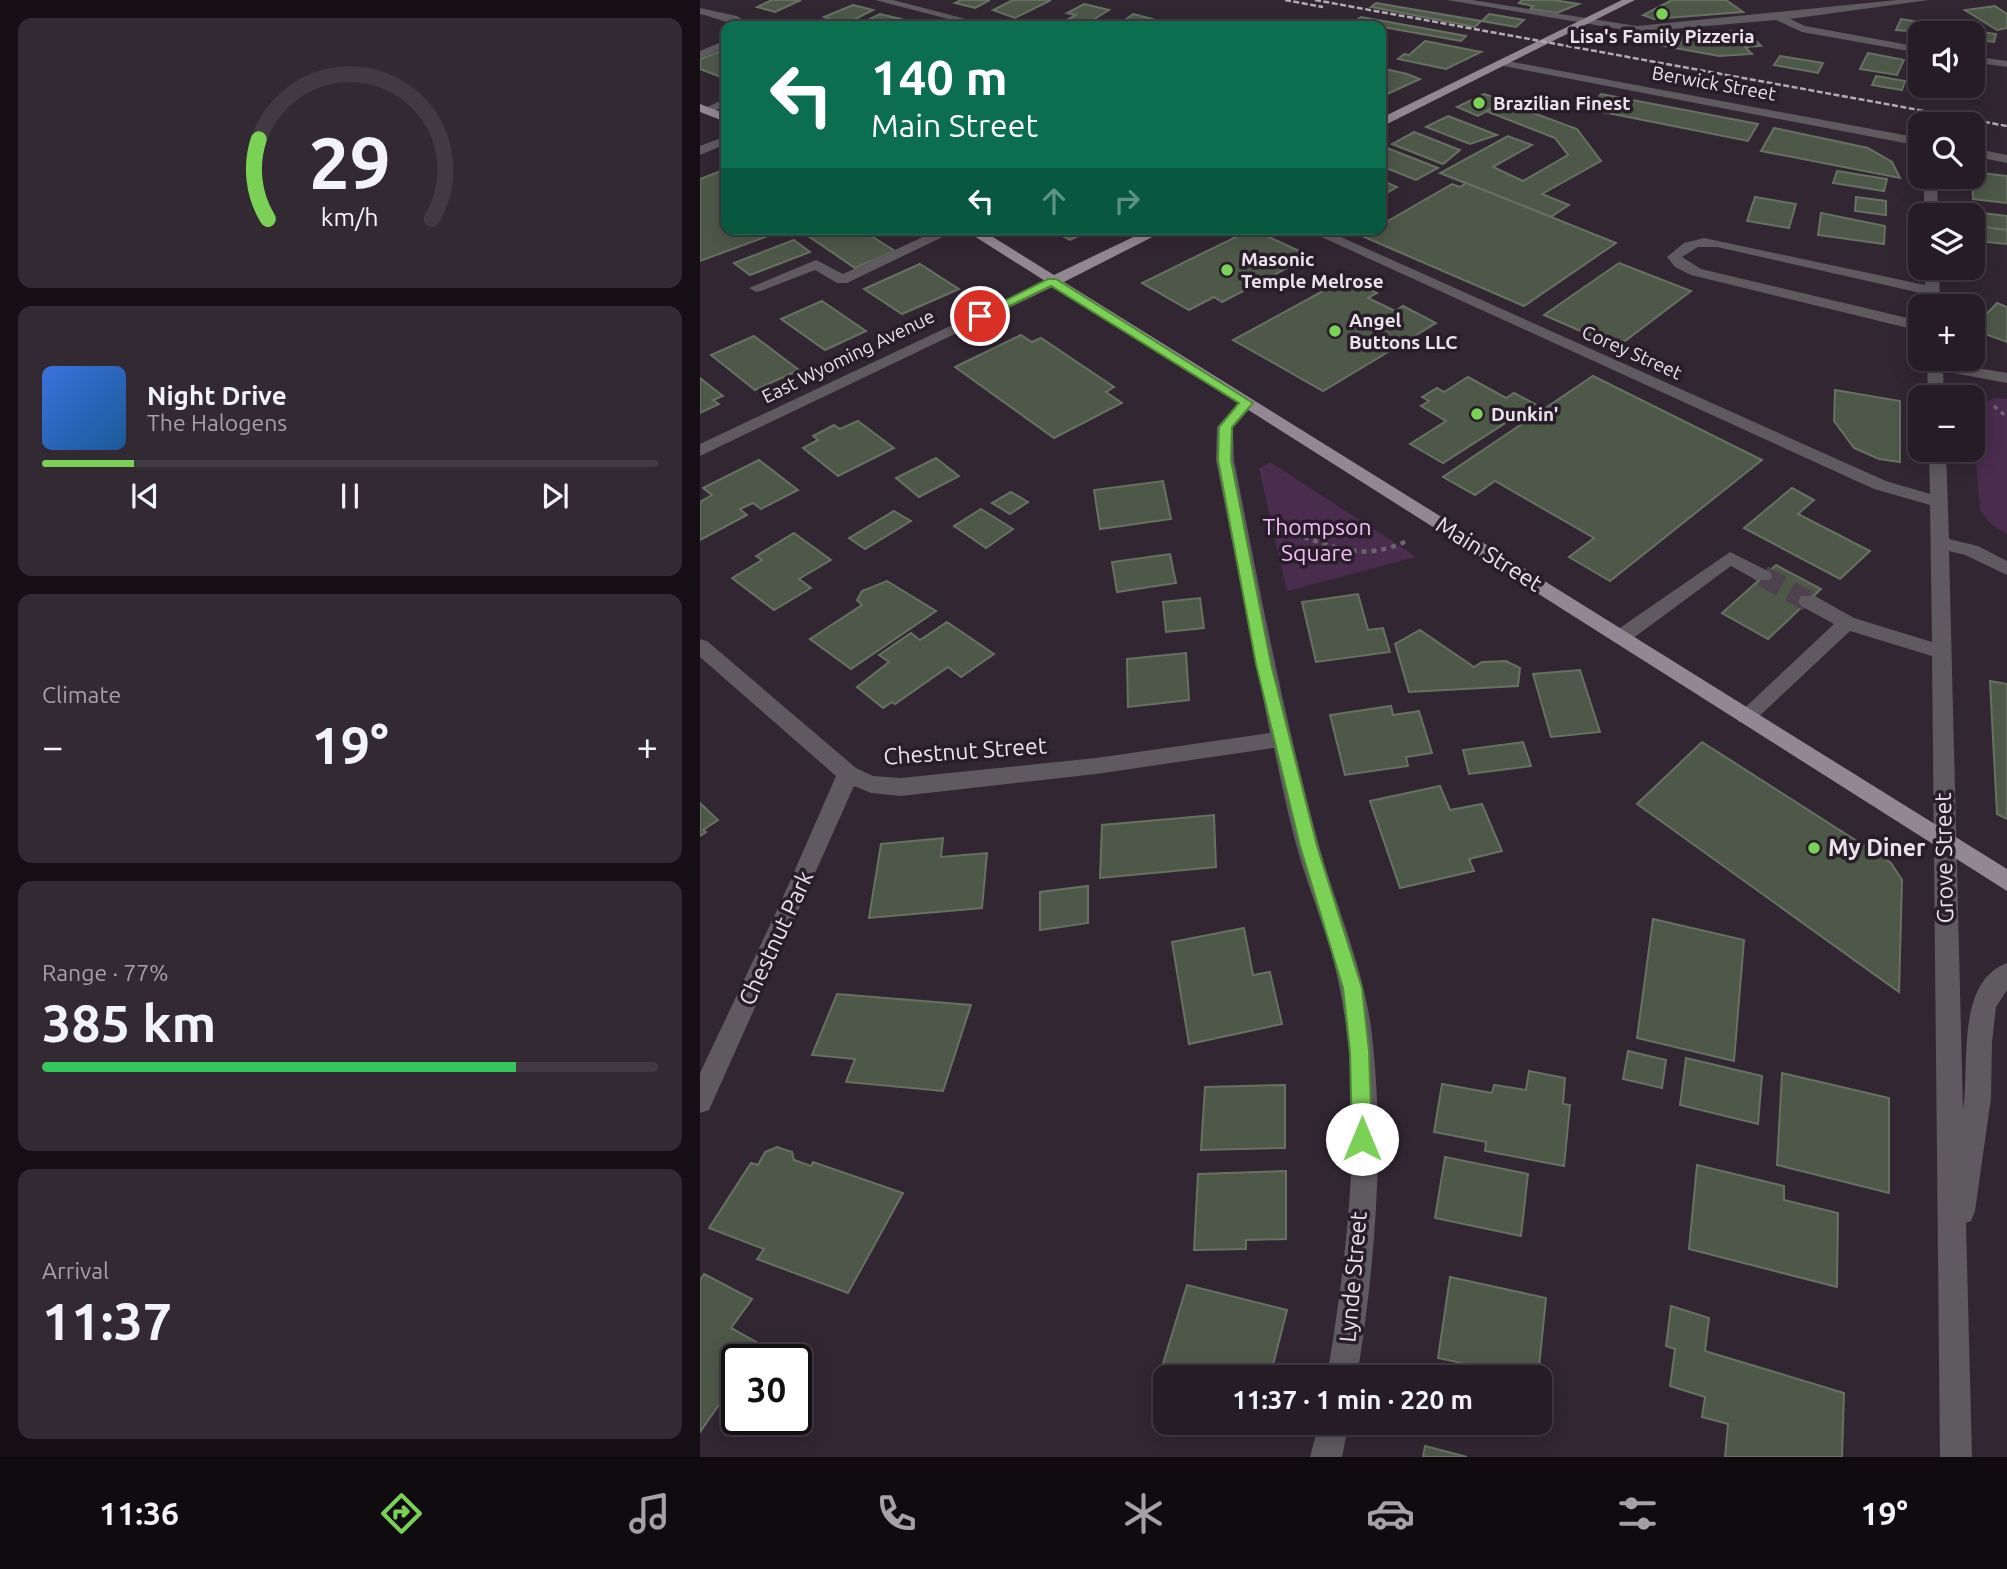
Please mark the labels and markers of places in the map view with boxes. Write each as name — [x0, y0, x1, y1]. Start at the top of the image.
marker: Lisa's Family Pizzeria — [1654, 6, 1670, 22]
place label: Lisa's Family Pizzeria — [1569, 25, 1755, 47]
place label: Brazilian Finest — [1493, 92, 1630, 114]
marker: Brazilian Finest — [1471, 95, 1487, 111]
place label: Masonic Temple Melrose — [1241, 248, 1384, 292]
marker: Masonic Temple Melrose — [1219, 262, 1235, 278]
pin — [950, 286, 1010, 346]
place label: Angel Buttons LLC — [1349, 309, 1457, 353]
marker: Angel Buttons LLC — [1327, 323, 1343, 339]
place label: Dunkin' — [1491, 403, 1558, 425]
marker: Dunkin' — [1469, 406, 1485, 422]
place label: My Diner — [1828, 835, 1926, 860]
marker: My Diner — [1806, 840, 1822, 856]

